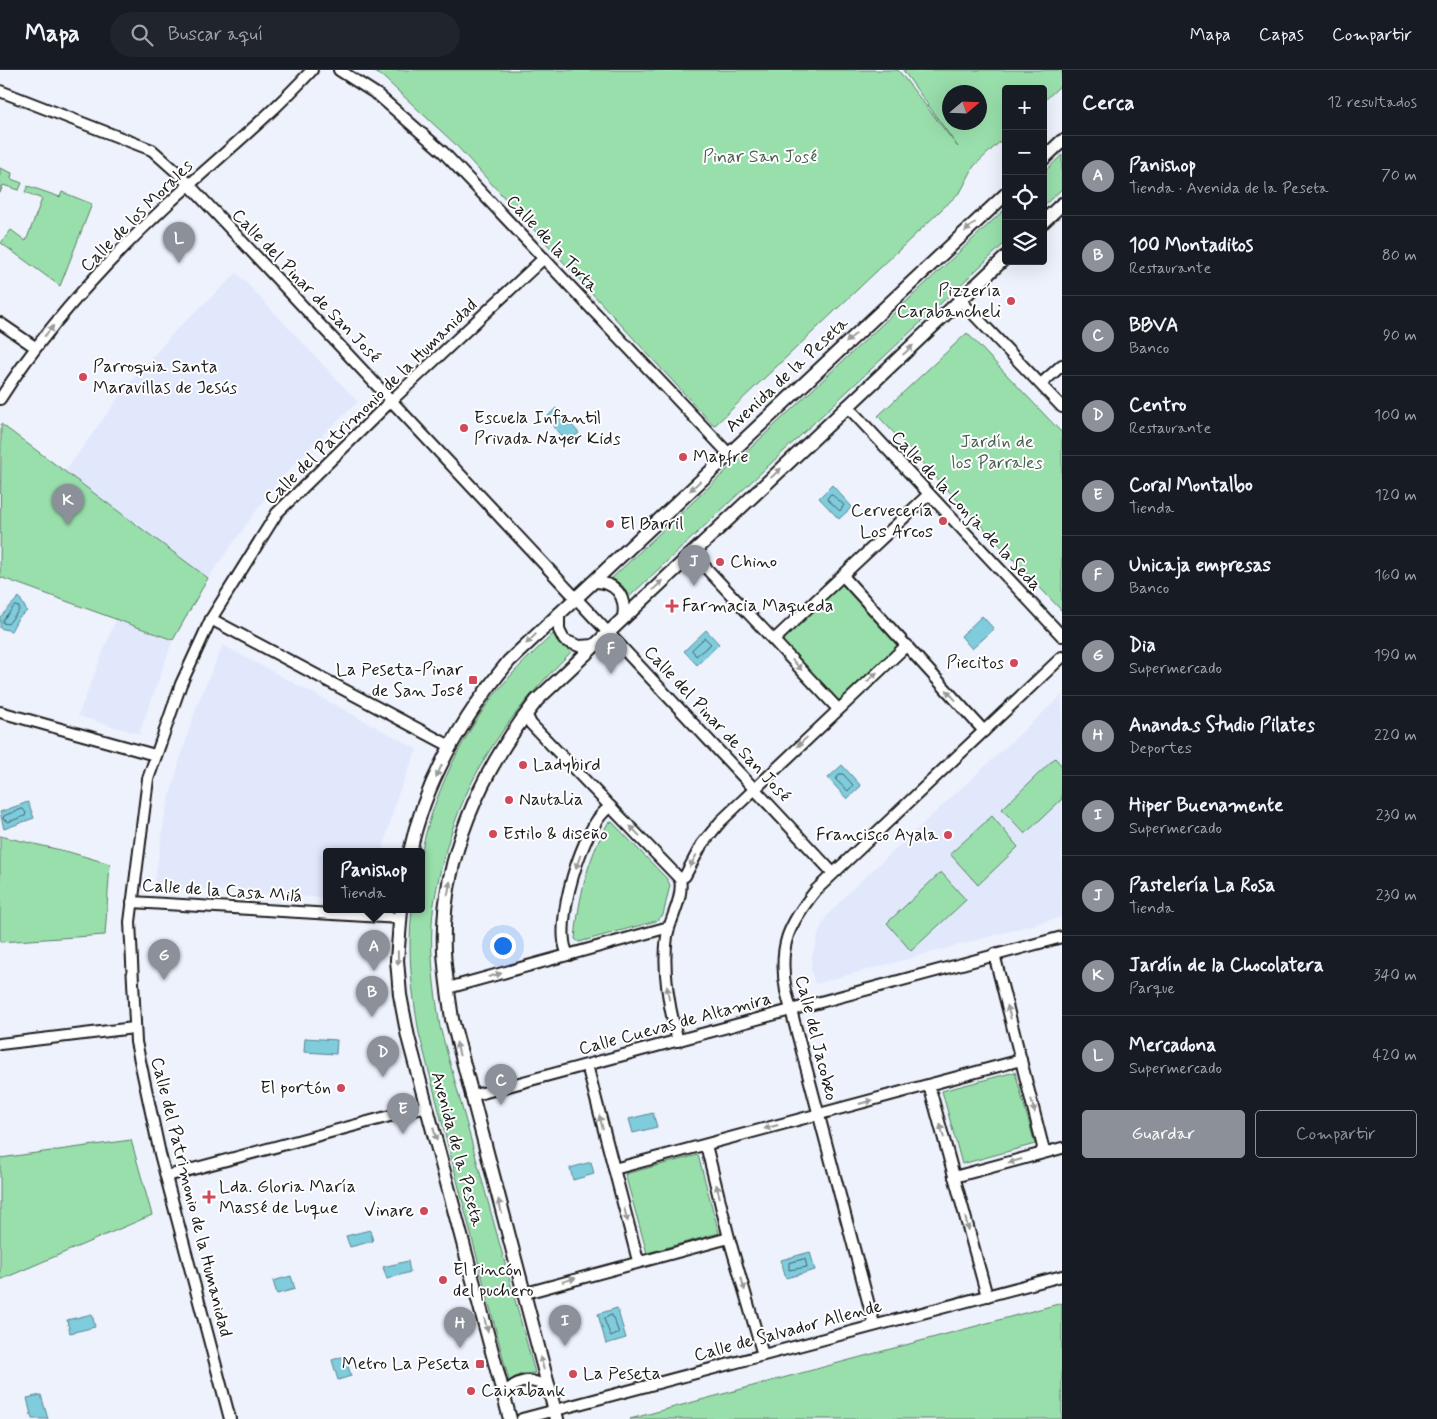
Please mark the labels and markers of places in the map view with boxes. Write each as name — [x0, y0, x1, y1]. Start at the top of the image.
pin: L — [163, 222, 195, 263]
place label: Pizzería Carabancheli — [897, 279, 1001, 324]
marker: Pizzería Carabancheli — [1005, 295, 1017, 307]
place label: Parroquia Santa Maravillas de Jesús — [93, 355, 237, 400]
marker: Parroquia Santa Maravillas de Jesús — [77, 371, 89, 383]
place label: Escuela Infantil Privada Nayer Kids — [474, 406, 621, 451]
marker: Escuela Infantil Privada Nayer Kids — [458, 422, 470, 434]
place label: Mapfre — [693, 445, 749, 469]
marker: Mapfre — [677, 451, 689, 463]
pin: K — [52, 484, 84, 525]
place label: Cervecería Los Arcos — [851, 499, 933, 544]
place label: El Barril — [620, 512, 684, 536]
marker: Cervecería Los Arcos — [937, 515, 949, 527]
marker: El Barril — [604, 518, 616, 530]
pin: J — [678, 545, 710, 586]
place label: Chino — [730, 550, 777, 574]
marker: Chino — [714, 556, 726, 568]
place label: Farmacia Maqueda — [682, 594, 833, 618]
marker: Farmacia Maqueda — [666, 600, 678, 612]
pin: F — [595, 633, 627, 674]
place label: Piecitos — [946, 651, 1004, 675]
marker: Piecitos — [1008, 657, 1020, 669]
place label: La Peseta-Pinar de San José — [336, 658, 464, 703]
marker: La Peseta-Pinar de San José — [467, 674, 479, 686]
place label: Ladybird — [533, 753, 601, 777]
marker: Ladybird — [517, 759, 529, 771]
place label: Nautalia — [519, 788, 583, 812]
marker: Nautalia — [503, 794, 515, 806]
place label: Estilo & diseño — [503, 822, 608, 846]
place label: Francisco Ayala — [816, 823, 938, 847]
marker: Estilo & diseño — [487, 828, 499, 840]
marker: Francisco Ayala — [942, 829, 954, 841]
pin: A — [358, 930, 390, 971]
pin: G — [148, 939, 180, 980]
pin: B — [356, 976, 388, 1017]
pin: D — [367, 1036, 399, 1077]
pin: C — [485, 1064, 517, 1105]
place label: El portón — [260, 1076, 331, 1100]
marker: El portón — [335, 1082, 347, 1094]
pin: E — [387, 1093, 419, 1134]
place label: Lda. Gloria María Massé de Luque — [219, 1175, 356, 1220]
marker: Lda. Gloria María Massé de Luque — [203, 1191, 215, 1203]
place label: Vinare — [364, 1199, 414, 1223]
marker: Vinare — [418, 1205, 430, 1217]
place label: El rincón del puchero — [453, 1258, 534, 1303]
marker: El rincón del puchero — [437, 1274, 449, 1286]
pin: I — [549, 1305, 581, 1346]
pin: H — [444, 1307, 476, 1348]
place label: Metro La Peseta — [342, 1352, 470, 1376]
marker: Metro La Peseta — [474, 1358, 486, 1370]
place label: La Peseta — [583, 1362, 661, 1386]
marker: La Peseta — [567, 1368, 579, 1380]
place label: Caixabank — [481, 1379, 565, 1403]
marker: Caixabank — [465, 1385, 477, 1397]

